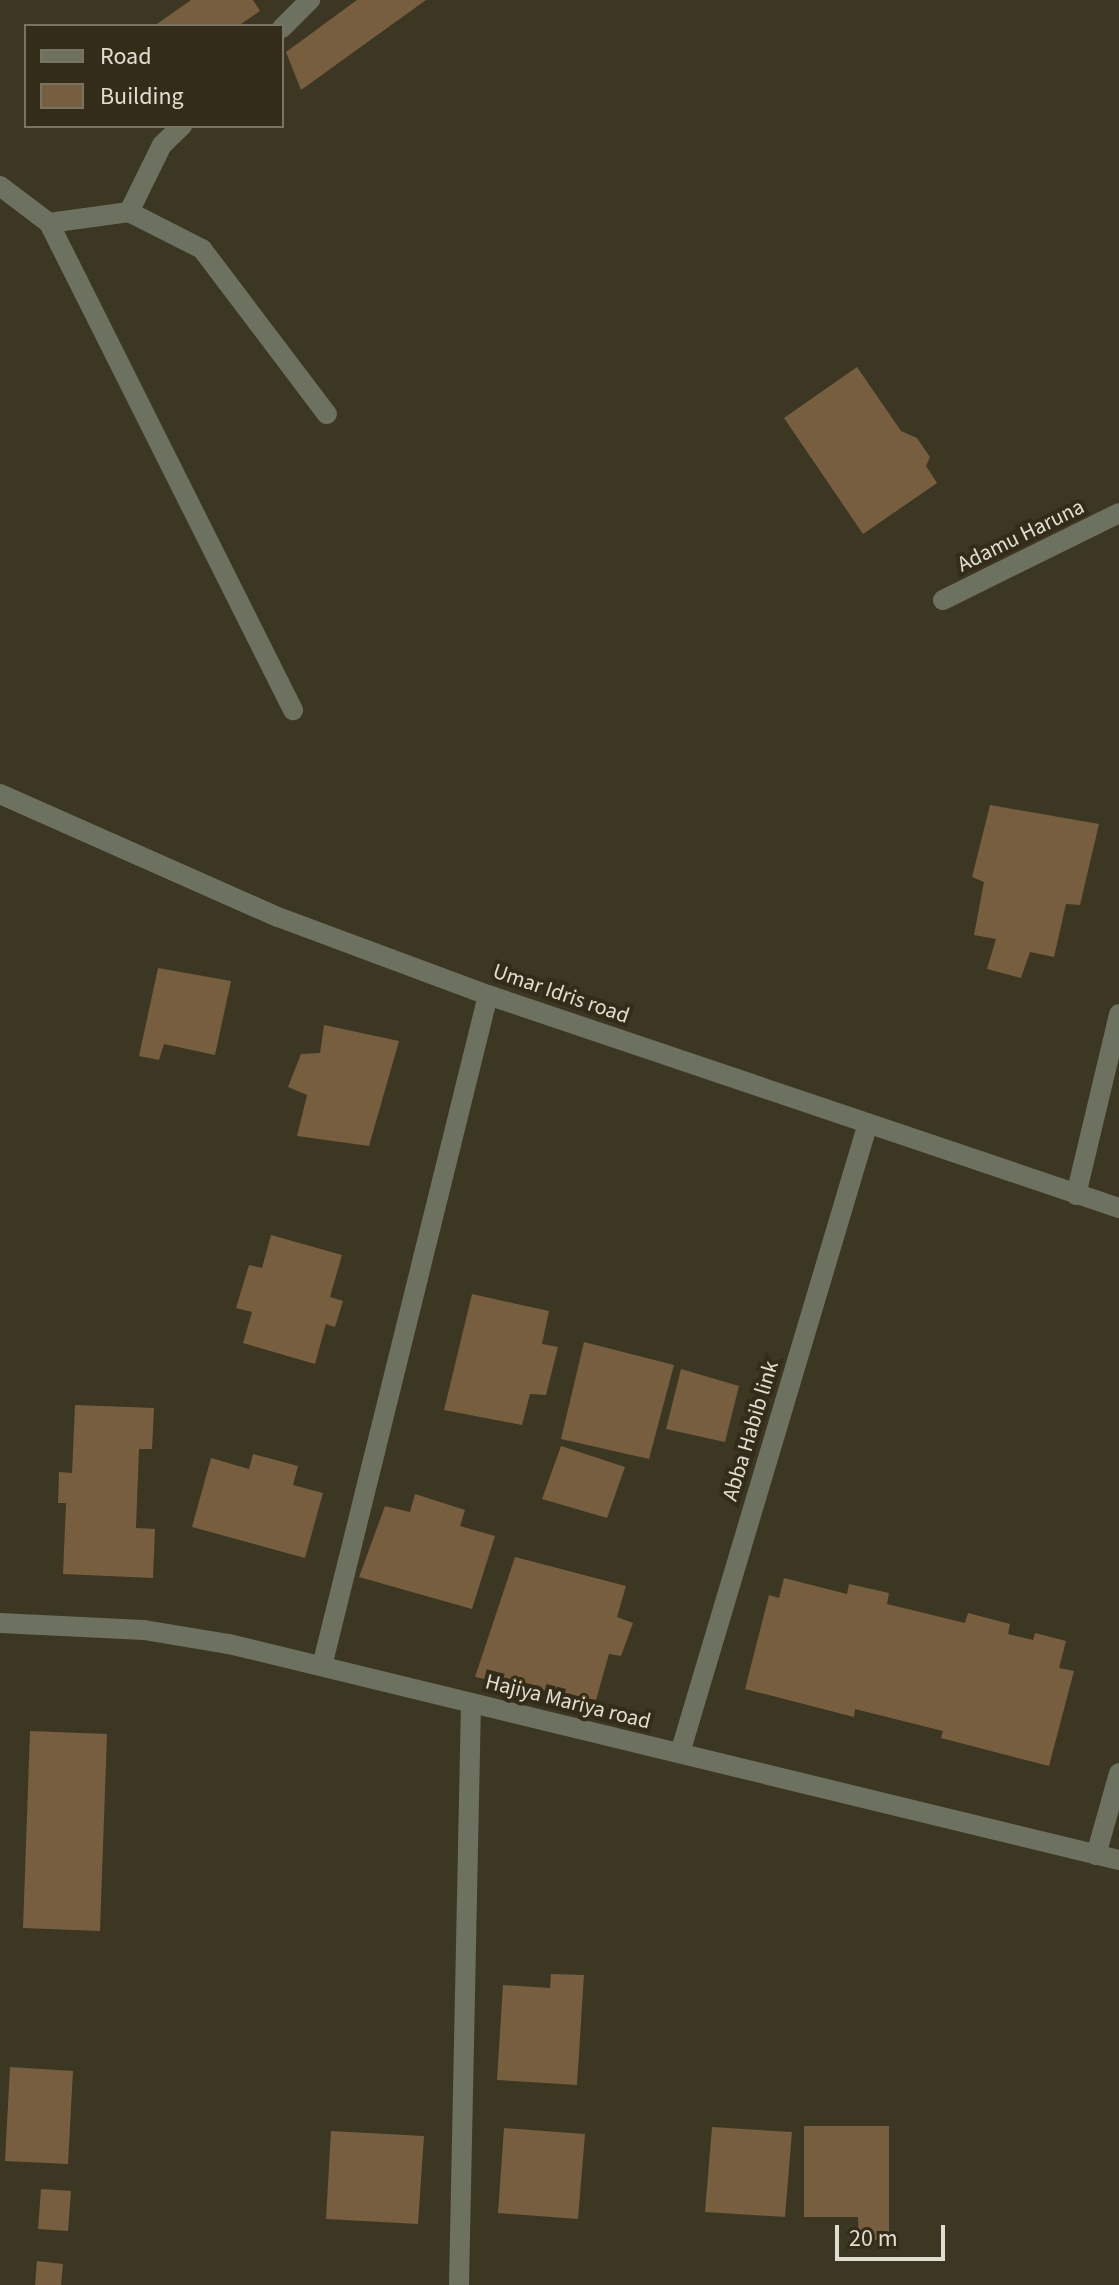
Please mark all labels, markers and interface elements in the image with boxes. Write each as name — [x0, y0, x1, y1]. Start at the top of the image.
legend — [24, 24, 284, 128]
text: Road — [100, 39, 152, 74]
text: Building — [100, 79, 184, 114]
street label: Adamu Haruna — [953, 494, 1089, 578]
street label: Umar Idris road — [489, 958, 633, 1030]
street label: Abba Habib link — [717, 1358, 785, 1504]
street label: Hajiya Mariya road — [483, 1669, 653, 1735]
scale bar — [839, 2209, 949, 2259]
text: 20 m — [849, 2221, 898, 2256]

